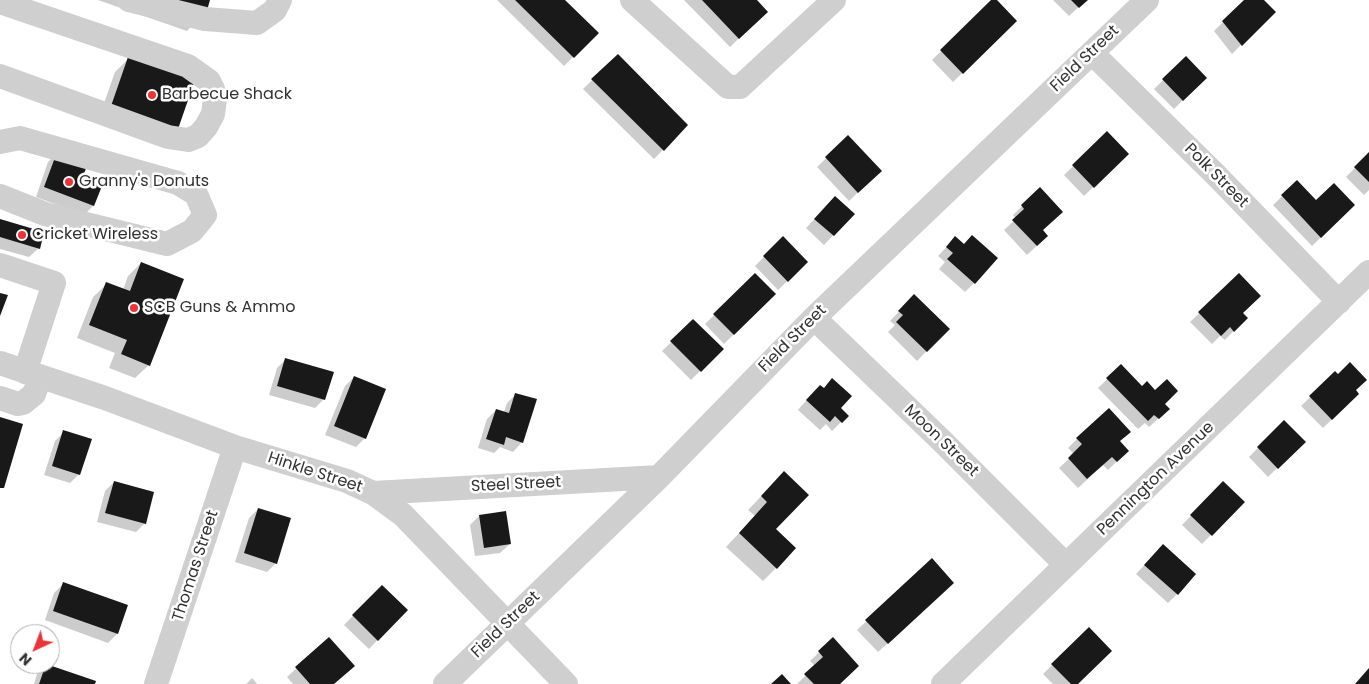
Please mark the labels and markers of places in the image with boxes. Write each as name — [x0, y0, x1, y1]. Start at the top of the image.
place label: Barbecue Shack — [162, 85, 292, 105]
marker: Barbecue Shack — [146, 89, 158, 101]
place label: Granny's Donuts — [79, 172, 209, 192]
marker: Granny's Donuts — [63, 176, 75, 188]
place label: Cricket Wireless — [32, 225, 158, 245]
marker: Cricket Wireless — [16, 229, 28, 241]
place label: SCB Guns & Ammo — [144, 298, 295, 318]
marker: SCB Guns & Ammo — [128, 302, 140, 314]

